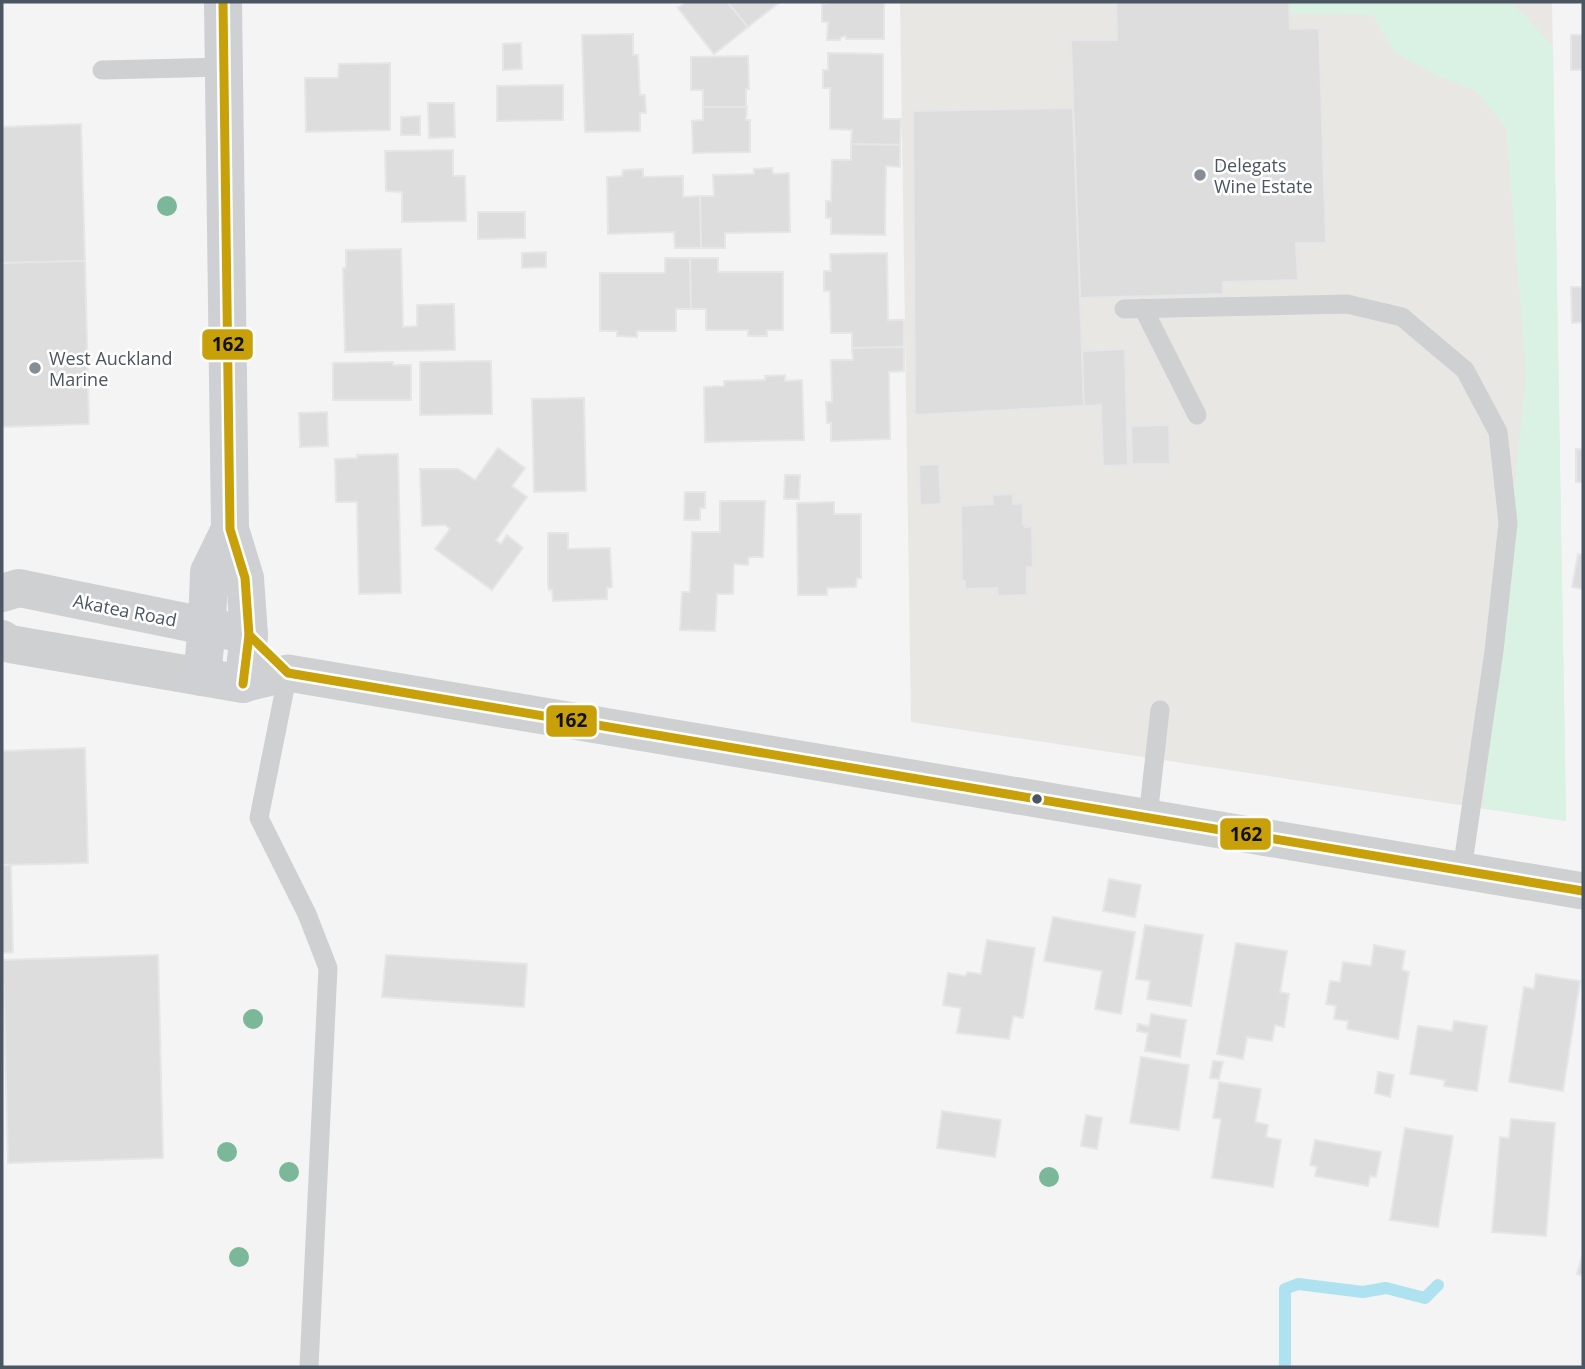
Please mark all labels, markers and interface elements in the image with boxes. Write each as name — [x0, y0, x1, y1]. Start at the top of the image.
place label: Delegats Wine Estate — [1214, 153, 1313, 198]
marker: Delegats Wine Estate — [1192, 167, 1208, 183]
line badge: 162 — [201, 328, 254, 361]
text: 162 — [212, 331, 244, 357]
place label: West Auckland Marine — [49, 346, 173, 391]
marker: West Auckland Marine — [27, 360, 43, 376]
street label: Akatea Road — [71, 588, 179, 632]
line badge: 162 — [545, 704, 598, 738]
text: 162 — [555, 707, 587, 733]
unlabelled marker — [1030, 792, 1044, 806]
line badge: 162 — [1219, 817, 1272, 851]
text: 162 — [1230, 821, 1262, 847]

